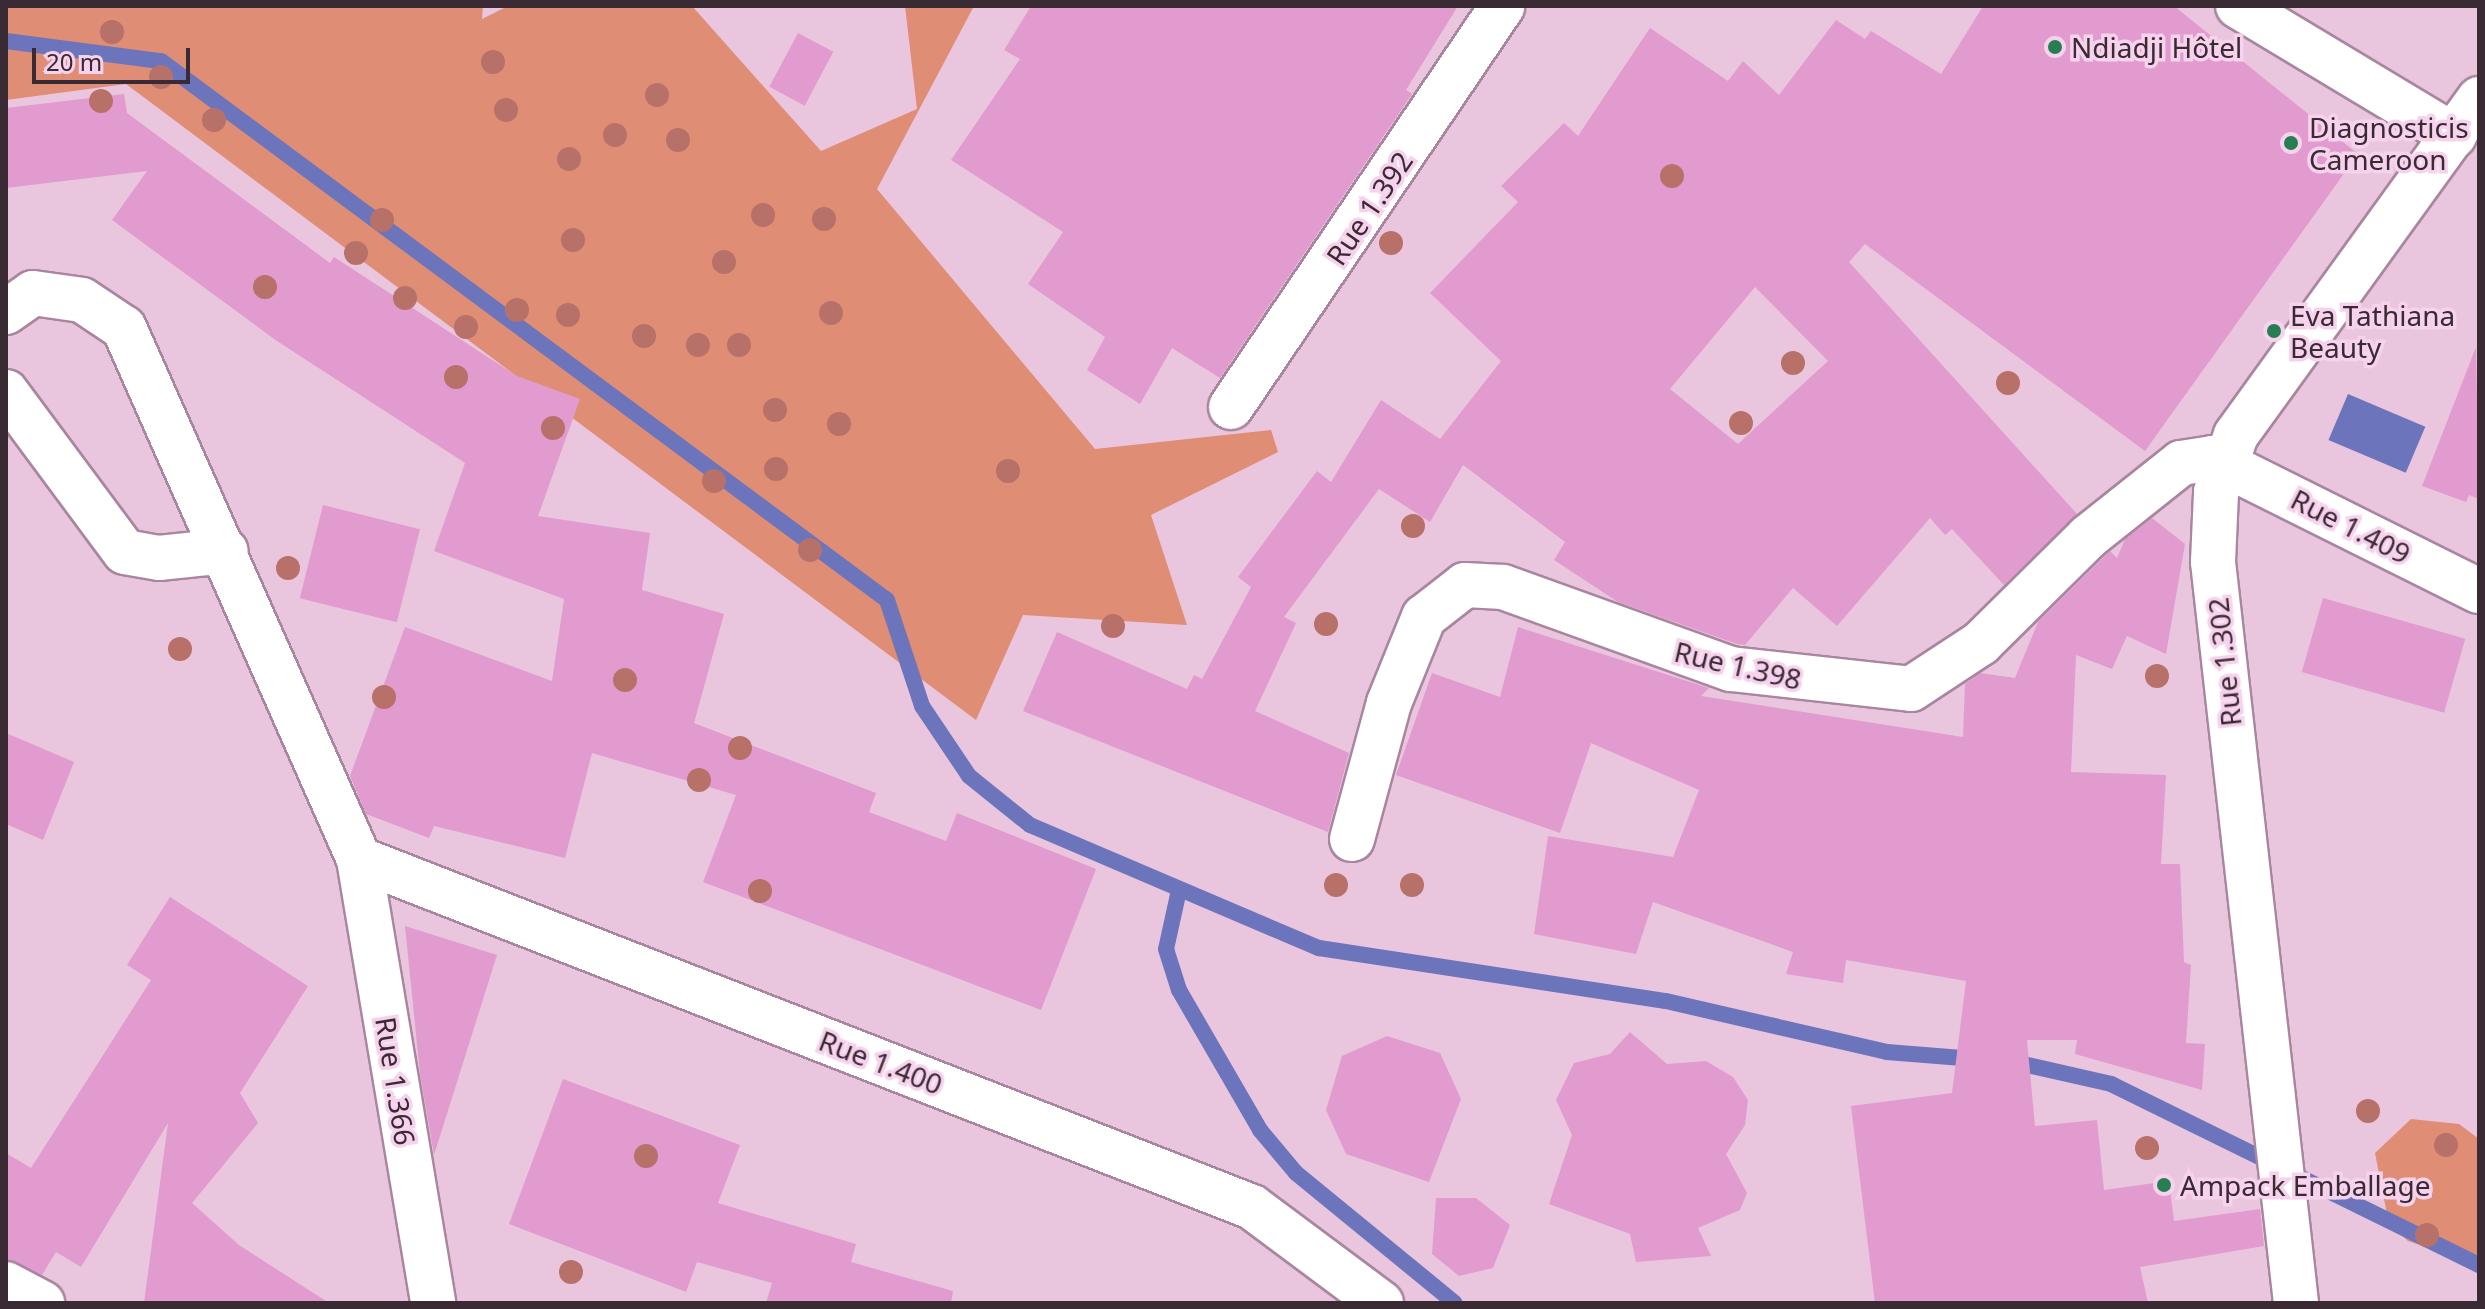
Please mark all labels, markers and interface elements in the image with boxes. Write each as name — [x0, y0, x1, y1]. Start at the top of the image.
place label: Ndiadji Hôtel — [2071, 30, 2242, 64]
scale bar — [36, 32, 194, 82]
marker: Ndiadji Hôtel — [2046, 38, 2064, 56]
text: 20 m — [46, 45, 102, 78]
place label: Diagnosticis Cameroon — [2309, 110, 2469, 176]
marker: Diagnosticis Cameroon — [2280, 132, 2302, 154]
street label: Rue 1.392 — [1319, 145, 1419, 271]
place label: Eva Tathiana Beauty — [2290, 298, 2455, 364]
marker: Eva Tathiana Beauty — [2265, 322, 2283, 340]
street label: Rue 1.409 — [2286, 482, 2416, 570]
street label: Rue 1.302 — [2201, 596, 2247, 728]
street label: Rue 1.398 — [1671, 634, 1805, 696]
street label: Rue 1.366 — [369, 1014, 423, 1148]
street label: Rue 1.400 — [815, 1023, 947, 1101]
place label: Ampack Emballage — [2180, 1168, 2431, 1202]
marker: Ampack Emballage — [2155, 1176, 2173, 1194]

